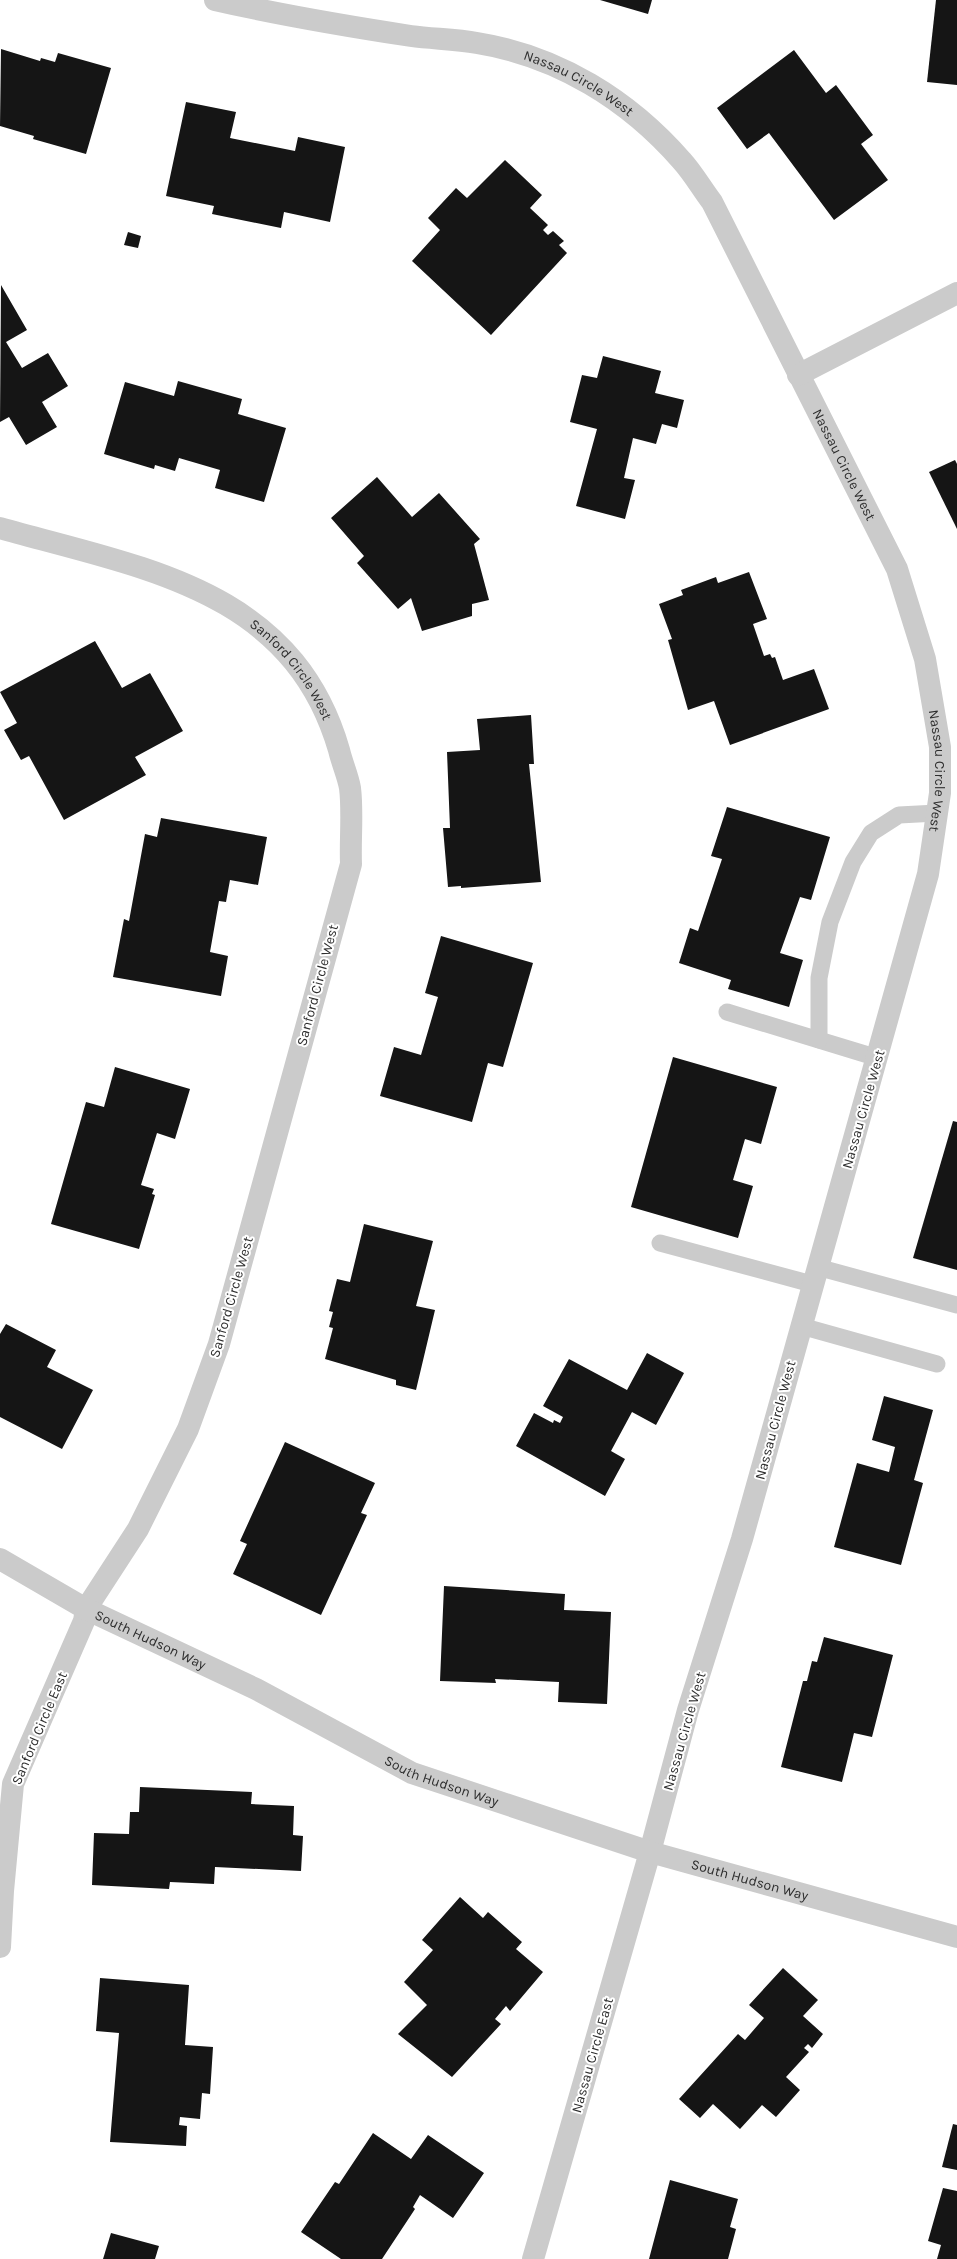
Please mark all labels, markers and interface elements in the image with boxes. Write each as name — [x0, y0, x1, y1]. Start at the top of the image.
street label: Nassau Circle West — [522, 47, 637, 120]
street label: Nassau Circle West — [809, 406, 879, 524]
street label: Sanford Circle West — [246, 615, 335, 723]
street label: Nassau Circle West — [925, 708, 948, 833]
street label: Sanford Circle West — [293, 923, 342, 1048]
street label: Nassau Circle West — [838, 1048, 889, 1171]
street label: Sanford Circle West — [206, 1235, 257, 1360]
street label: Nassau Circle West — [751, 1359, 800, 1482]
street label: South Hudson Way — [92, 1606, 209, 1674]
street label: Sanford Circle East — [8, 1669, 71, 1787]
street label: Nassau Circle West — [659, 1670, 710, 1793]
street label: South Hudson Way — [381, 1752, 501, 1810]
street label: South Hudson Way — [689, 1856, 811, 1905]
street label: Nassau Circle East — [568, 1996, 617, 2115]

